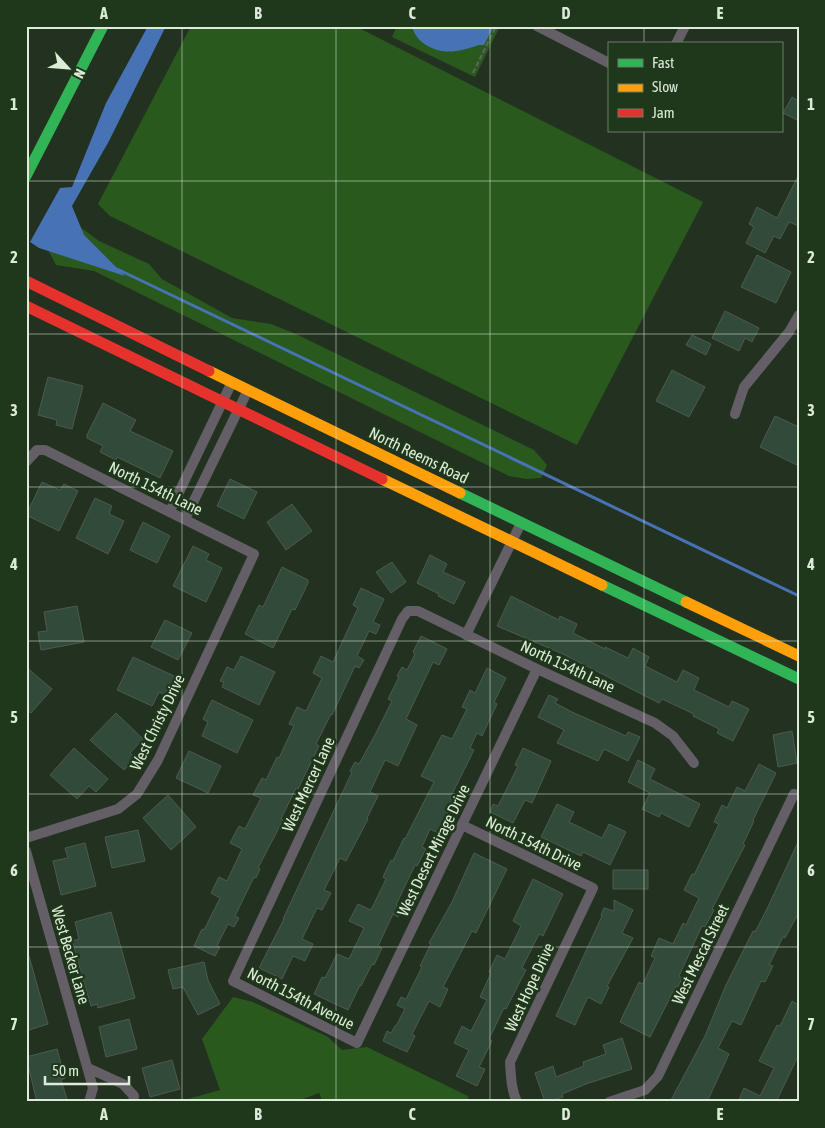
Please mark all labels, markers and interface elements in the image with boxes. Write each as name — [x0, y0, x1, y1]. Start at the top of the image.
text: A — [99, 4, 108, 22]
text: B — [254, 4, 262, 22]
text: C — [408, 4, 416, 22]
text: D — [562, 4, 571, 22]
text: E — [717, 4, 724, 22]
north arrow — [42, 42, 92, 92]
legend — [608, 42, 782, 132]
text: Fast — [652, 54, 674, 71]
text: N — [71, 66, 89, 81]
text: Slow — [652, 78, 678, 95]
text: 1 — [10, 95, 18, 113]
text: 1 — [807, 95, 815, 113]
text: Jam — [652, 104, 675, 121]
text: 2 — [10, 248, 18, 266]
text: 2 — [807, 248, 815, 266]
text: 3 — [10, 401, 18, 419]
text: 3 — [807, 401, 815, 419]
street label: North Reems Road — [366, 423, 472, 487]
street label: North 154th Lane — [106, 458, 206, 518]
text: 4 — [9, 555, 18, 573]
text: 4 — [806, 555, 815, 573]
street label: North 154th Lane — [518, 636, 618, 696]
street label: West Christy Drive — [126, 671, 189, 773]
text: 5 — [10, 708, 18, 726]
text: 5 — [807, 708, 815, 726]
street label: West Mercer Lane — [278, 734, 338, 834]
street label: West Desert Mirage Drive — [393, 781, 474, 919]
street label: North 154th Drive — [483, 812, 585, 874]
text: 6 — [10, 861, 18, 879]
text: 6 — [807, 861, 815, 879]
street label: West Mescal Street — [668, 901, 732, 1007]
street label: West Becker Lane — [48, 904, 94, 1006]
street label: West Hope Drive — [501, 940, 558, 1035]
street label: North 154th Avenue — [245, 963, 357, 1033]
text: 7 — [10, 1015, 18, 1033]
text: 7 — [807, 1015, 815, 1033]
scale bar — [45, 1053, 129, 1085]
text: 50 m — [52, 1062, 79, 1079]
text: A — [99, 1105, 108, 1123]
text: B — [254, 1105, 262, 1123]
text: C — [408, 1105, 416, 1123]
text: D — [562, 1105, 571, 1123]
text: E — [717, 1105, 724, 1123]

